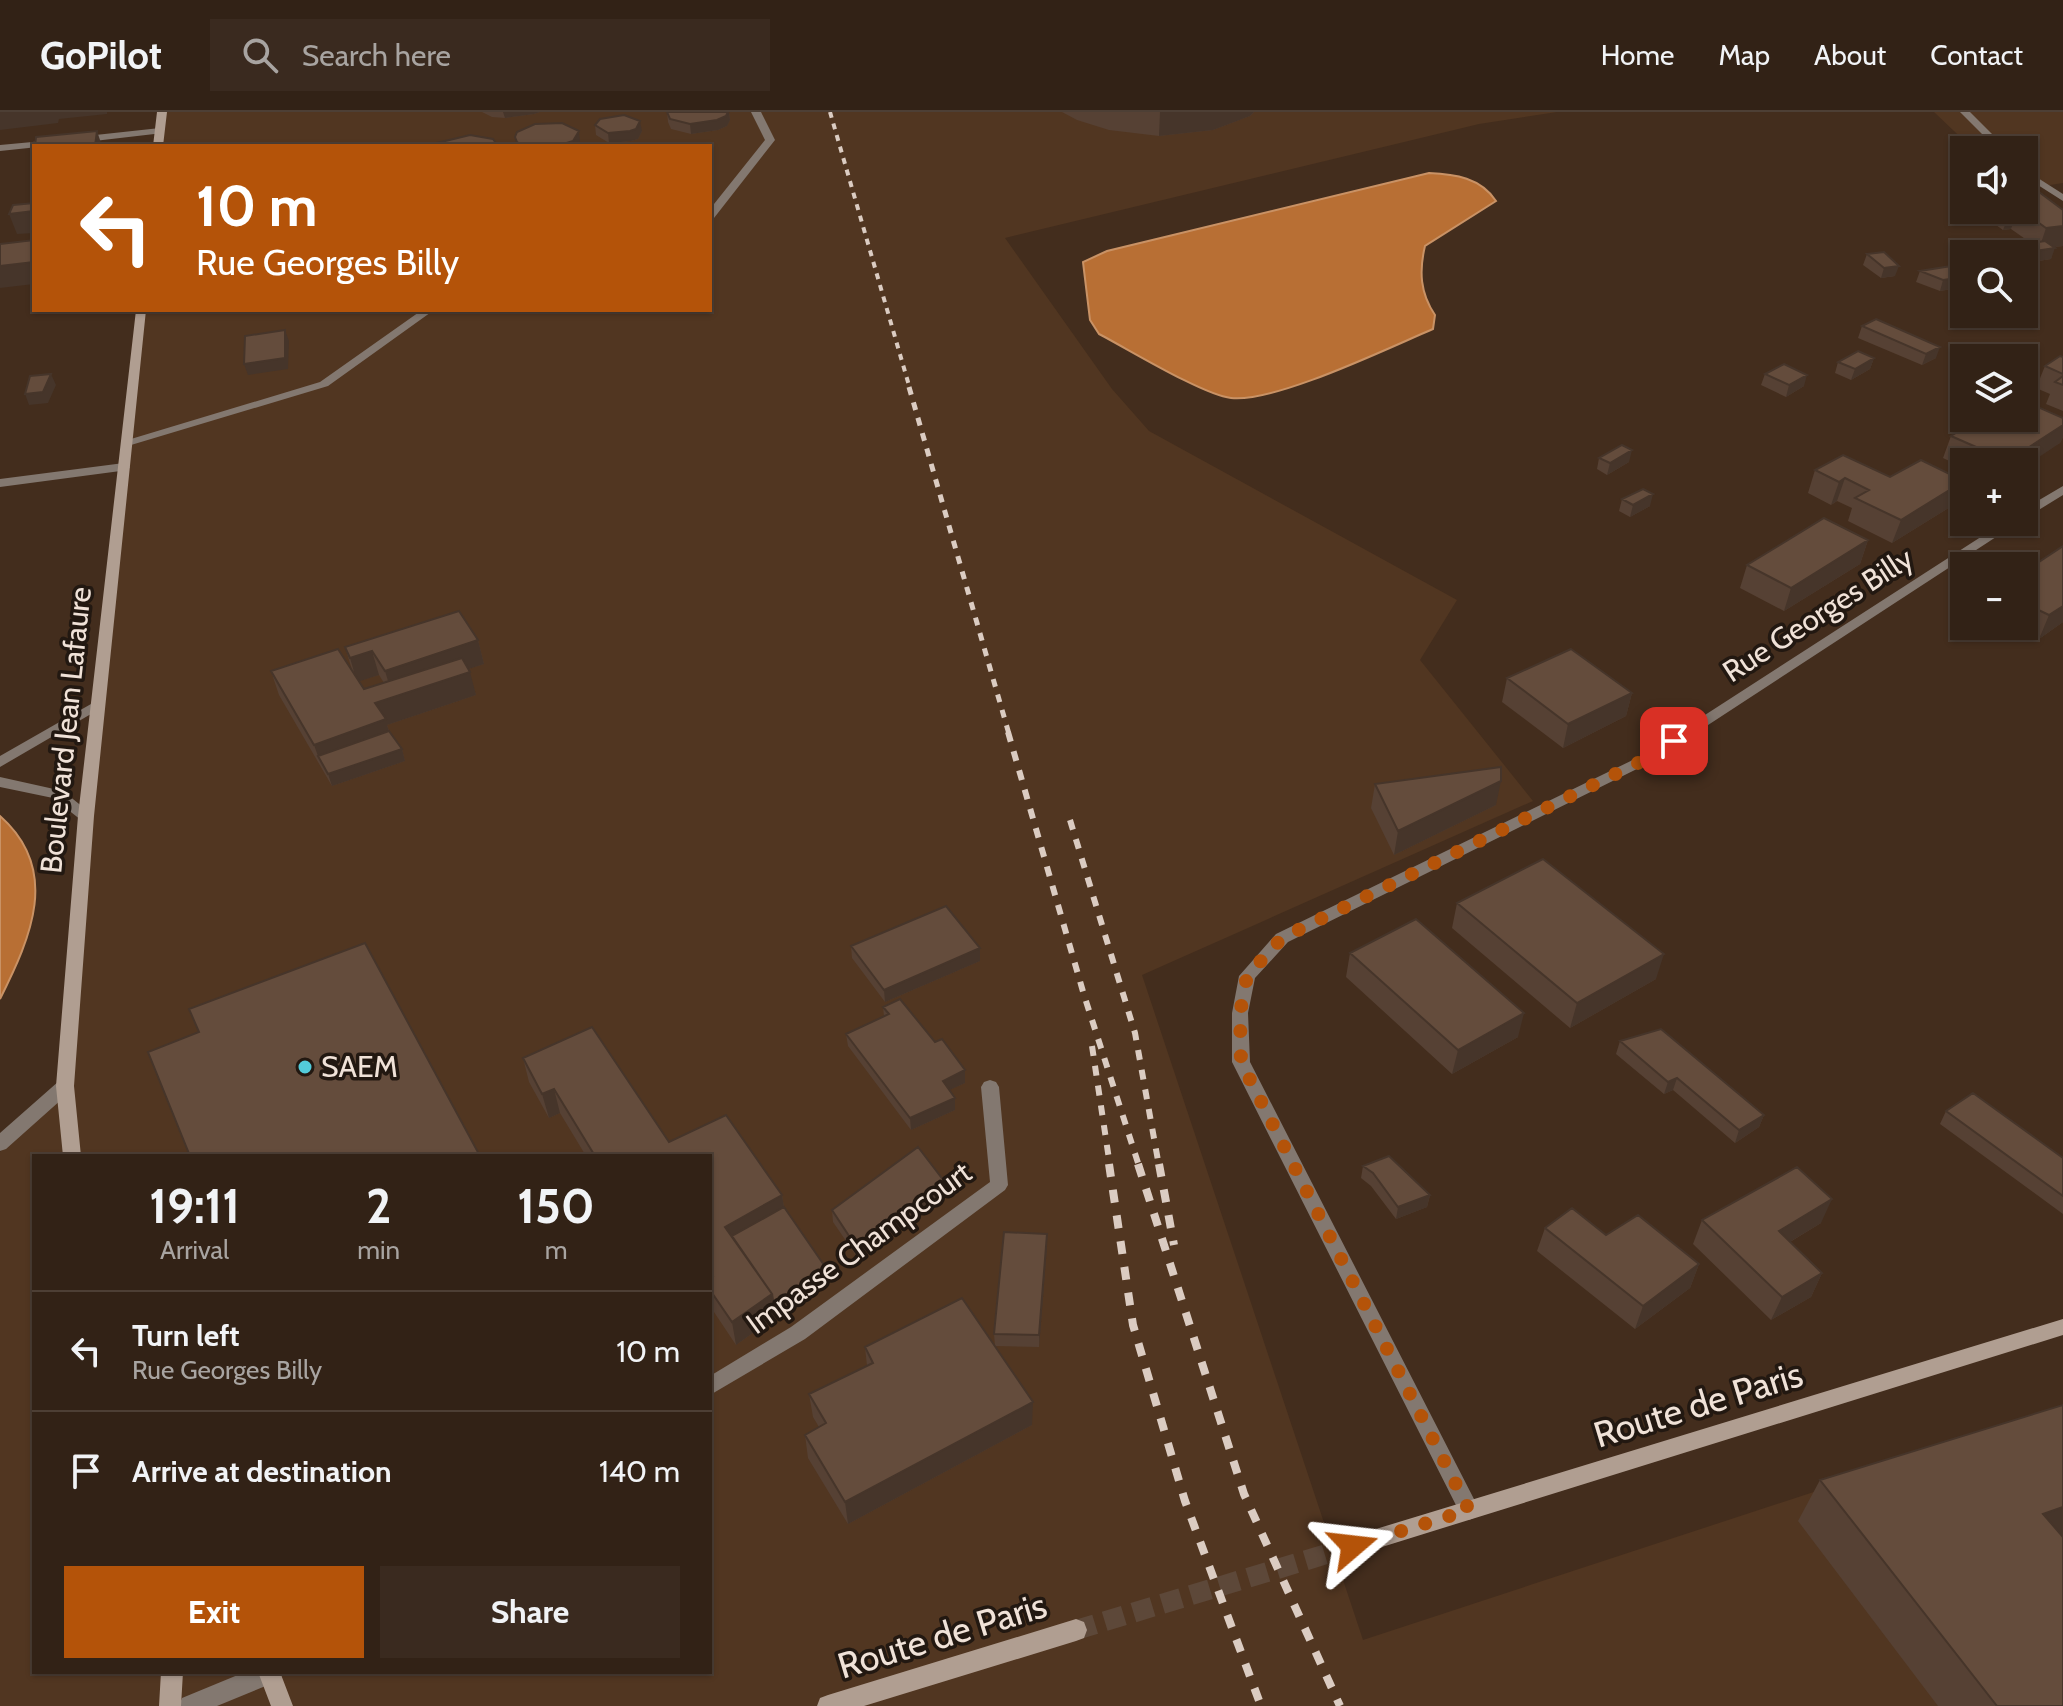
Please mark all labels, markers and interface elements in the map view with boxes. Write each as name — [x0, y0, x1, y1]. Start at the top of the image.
search box — [210, 19, 770, 91]
text: GoPilot — [40, 32, 162, 79]
icon: search — [238, 33, 282, 77]
text: Search here — [302, 37, 451, 74]
text: Home — [1601, 38, 1674, 72]
text: Map — [1718, 38, 1770, 72]
text: About — [1814, 38, 1886, 72]
text: Contact — [1930, 38, 2023, 72]
map controls — [1950, 136, 2038, 640]
button: sound — [1950, 136, 2038, 224]
text: 10 m — [196, 172, 317, 240]
icon: left — [64, 176, 168, 280]
text: Rue Georges Billy — [196, 240, 459, 284]
button: search — [1950, 240, 2038, 328]
button: layers — [1950, 344, 2038, 432]
button: + — [1950, 448, 2038, 536]
street label: Rue Georges Billy — [1716, 539, 1920, 690]
button: − — [1950, 552, 2038, 640]
street label: Boulevard Jean Lafaure — [32, 585, 99, 875]
pin — [1640, 707, 1708, 775]
icon: arrive — [1652, 719, 1696, 763]
place label: SAEM — [321, 1048, 398, 1085]
marker: SAEM — [296, 1058, 314, 1076]
street label: Impasse Champcourt — [739, 1154, 978, 1342]
text: 19:11 — [149, 1177, 240, 1235]
text: 2 — [366, 1177, 391, 1235]
text: 150 — [517, 1177, 595, 1235]
text: Arrival — [160, 1234, 229, 1266]
text: min — [357, 1234, 400, 1266]
text: m — [545, 1234, 567, 1266]
text: Turn left — [132, 1317, 240, 1354]
icon: left — [64, 1329, 108, 1373]
text: 10 m — [616, 1333, 680, 1370]
street label: Route de Paris — [1588, 1351, 1808, 1457]
text: Rue Georges Billy — [132, 1354, 322, 1386]
icon: arrive — [64, 1449, 108, 1493]
text: Arrive at destination — [132, 1453, 392, 1490]
text: 140 m — [599, 1453, 680, 1490]
position arrow — [1311, 1504, 1395, 1588]
button: Exit — [64, 1566, 364, 1658]
button: Share — [380, 1566, 680, 1658]
street label: Route de Paris — [832, 1582, 1052, 1688]

